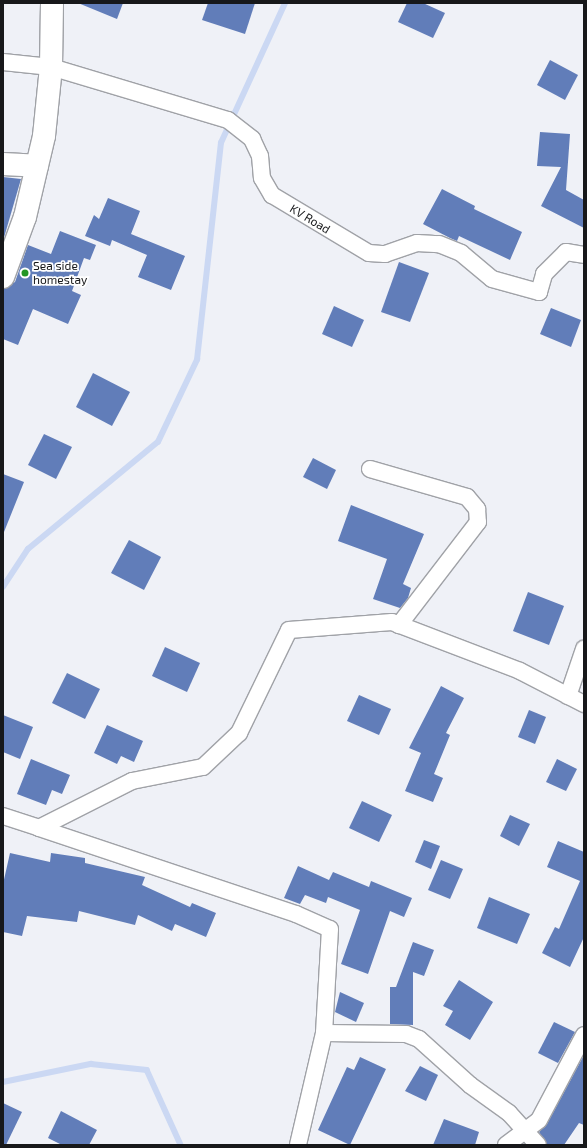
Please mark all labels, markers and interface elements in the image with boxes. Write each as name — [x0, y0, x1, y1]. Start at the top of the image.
street label: KV Road — [287, 201, 333, 237]
place label: Sea side homestay — [33, 259, 87, 287]
marker: Sea side homestay — [20, 268, 30, 278]

